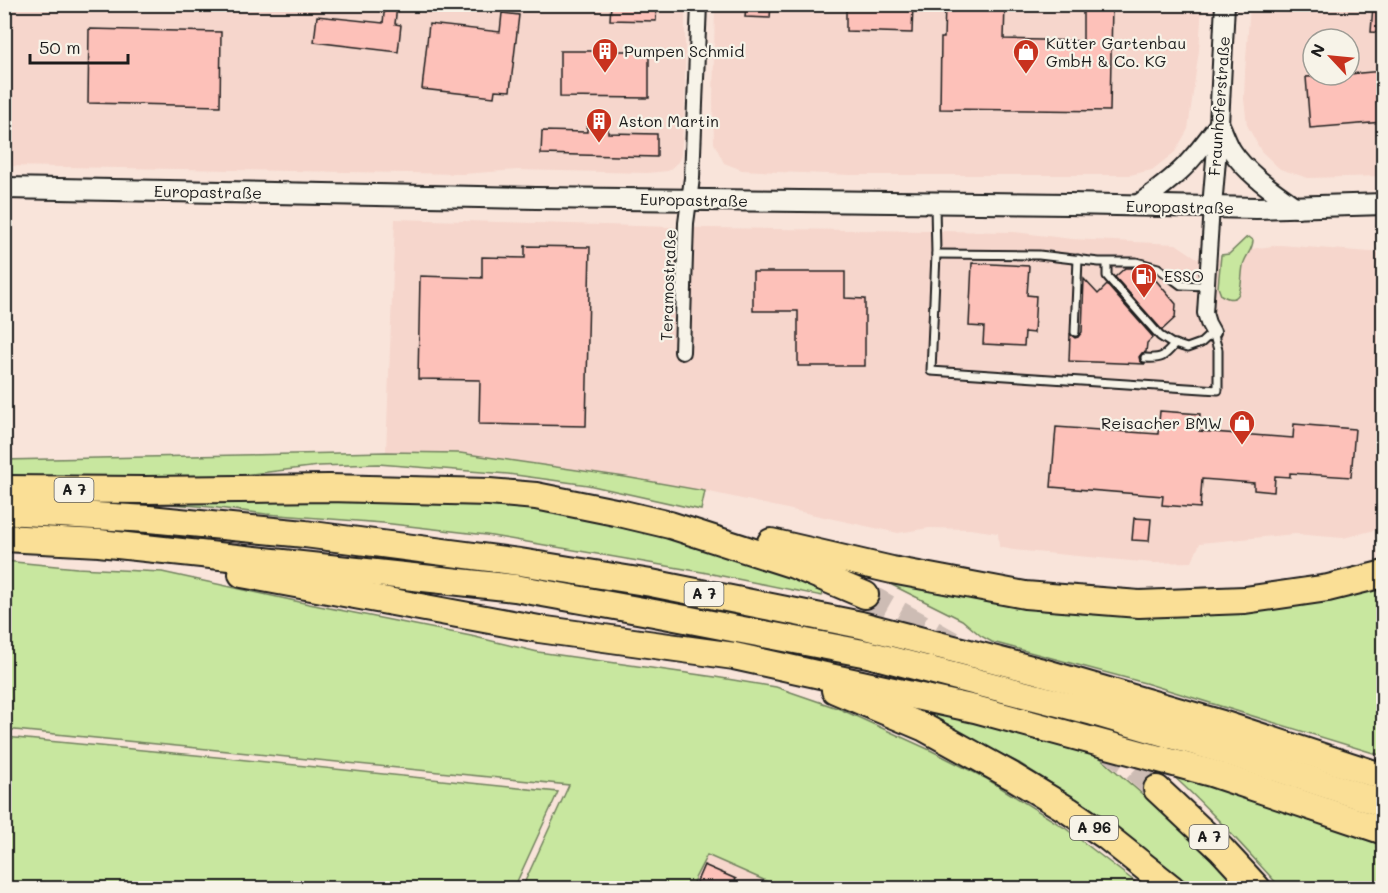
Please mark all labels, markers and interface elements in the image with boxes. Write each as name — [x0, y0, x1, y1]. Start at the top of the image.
scale bar — [30, 27, 128, 65]
north arrow — [1301, 27, 1361, 87]
place label: Kutter Gartenbau GmbH & Co. KG — [1046, 32, 1186, 71]
text: 50 m — [39, 35, 81, 59]
street label: Fraunhoferstraße — [1203, 35, 1234, 177]
building icon: Pumpen Schmid — [590, 36, 620, 74]
shop icon: Kutter Gartenbau GmbH & Co. KG — [1011, 37, 1041, 75]
place label: Pumpen Schmid — [624, 40, 744, 61]
text: N — [1305, 40, 1329, 60]
building icon: Aston Martin — [584, 106, 614, 144]
place label: Aston Martin — [618, 110, 719, 131]
street label: Europastraße — [154, 180, 262, 203]
street label: Europastraße — [640, 188, 748, 211]
street label: Europastraße — [1126, 195, 1234, 218]
street label: Teramostraße — [655, 229, 680, 341]
fuel station icon: ESSO — [1129, 261, 1159, 299]
place label: ESSO — [1164, 265, 1204, 286]
shop icon: Reisacher BMW — [1227, 408, 1257, 446]
place label: Reisacher BMW — [1101, 412, 1222, 433]
road number: A 7 — [54, 478, 94, 502]
road number: A 7 — [684, 582, 724, 606]
road number: A 96 — [1070, 816, 1118, 840]
road number: A 7 — [1190, 825, 1228, 849]

